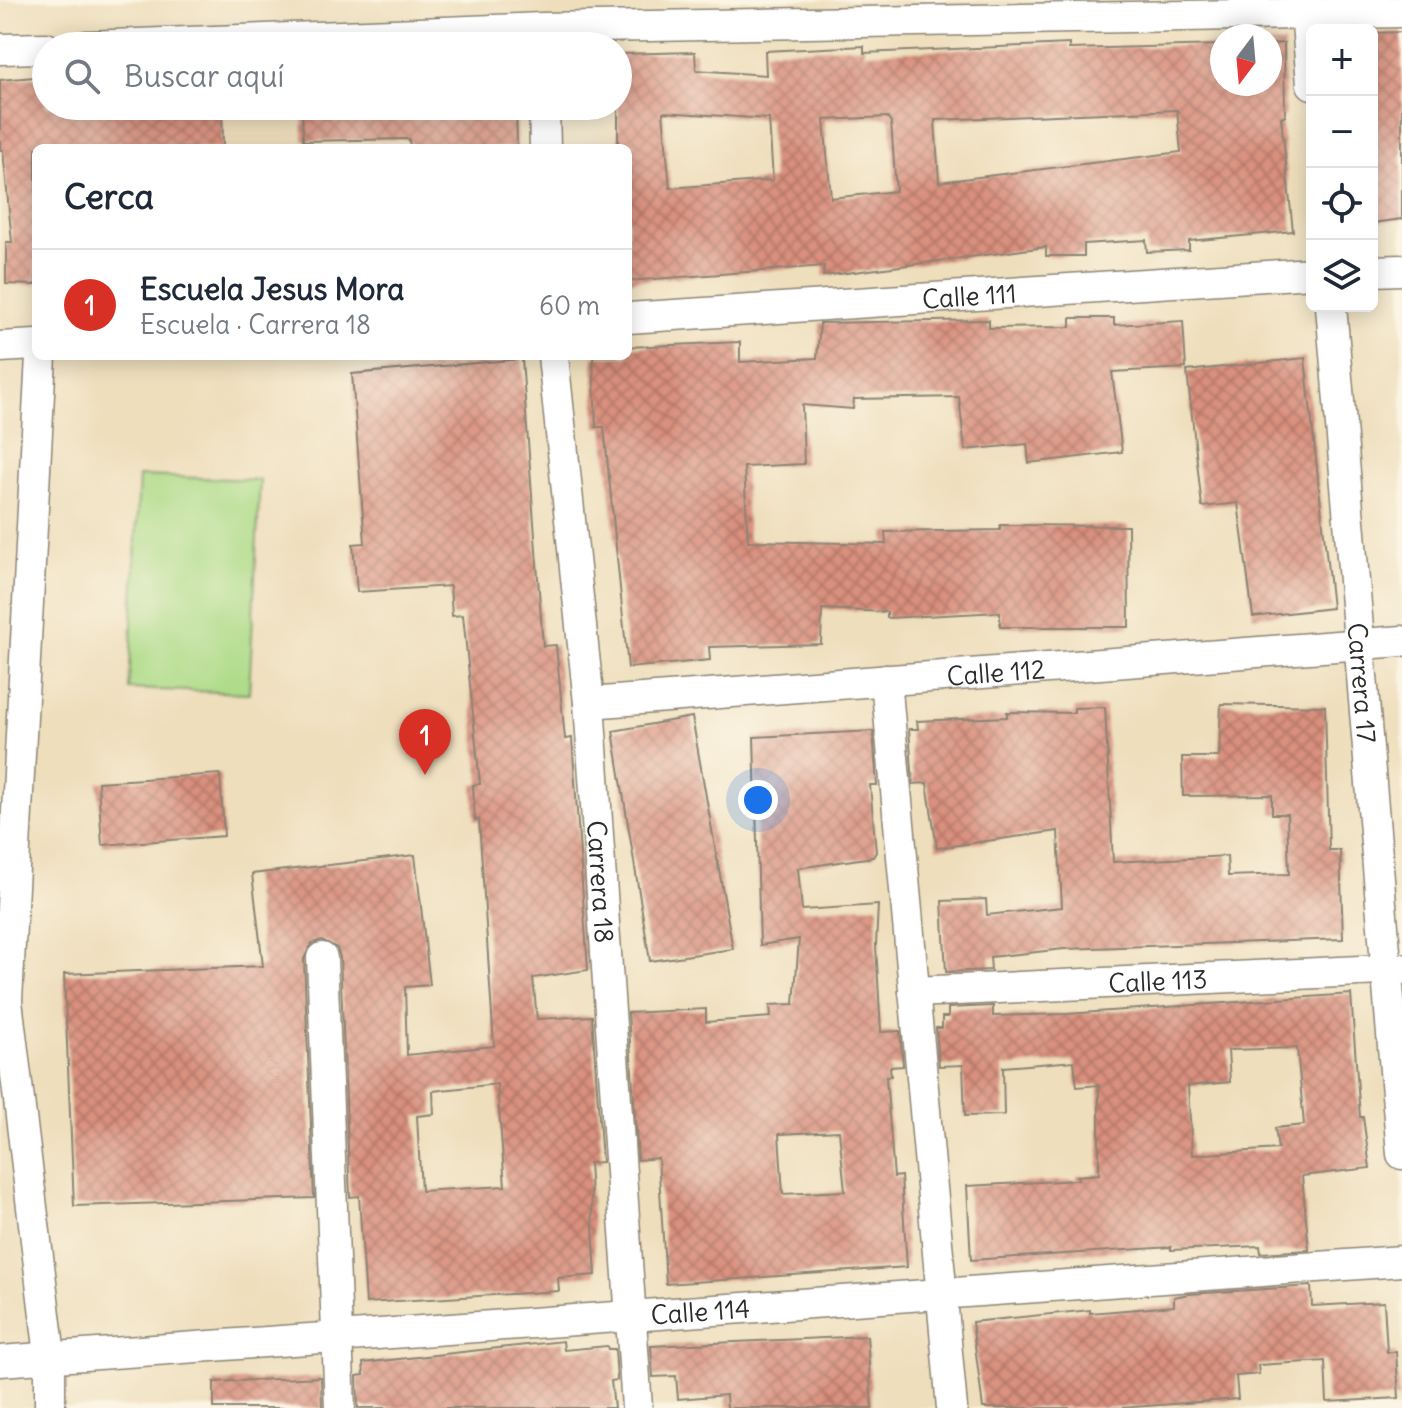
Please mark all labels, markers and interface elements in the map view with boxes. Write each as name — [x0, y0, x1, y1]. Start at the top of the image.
north arrow — [1210, 24, 1282, 96]
map controls — [1306, 24, 1378, 312]
button: + — [1306, 24, 1378, 96]
search box — [32, 32, 632, 120]
icon: search — [60, 54, 104, 98]
text: Buscar aquí — [124, 57, 284, 95]
button: − — [1306, 96, 1378, 168]
button: locate — [1306, 168, 1378, 240]
text: Cerca — [64, 175, 154, 218]
button: layers — [1306, 240, 1378, 312]
text: Escuela Jesus Mora — [140, 270, 404, 308]
street label: Calle 111 — [921, 276, 1018, 315]
text: 1 — [85, 289, 95, 322]
text: 60 m — [539, 289, 600, 322]
text: Escuela · Carrera 18 — [140, 308, 371, 341]
street label: Carrera 17 — [1341, 621, 1384, 744]
street label: Calle 112 — [945, 652, 1046, 692]
pin: 1 — [399, 709, 451, 775]
your location — [738, 780, 778, 820]
street label: Carrera 18 — [581, 819, 622, 944]
street label: Calle 113 — [1107, 962, 1208, 999]
street label: Calle 114 — [650, 1291, 751, 1331]

